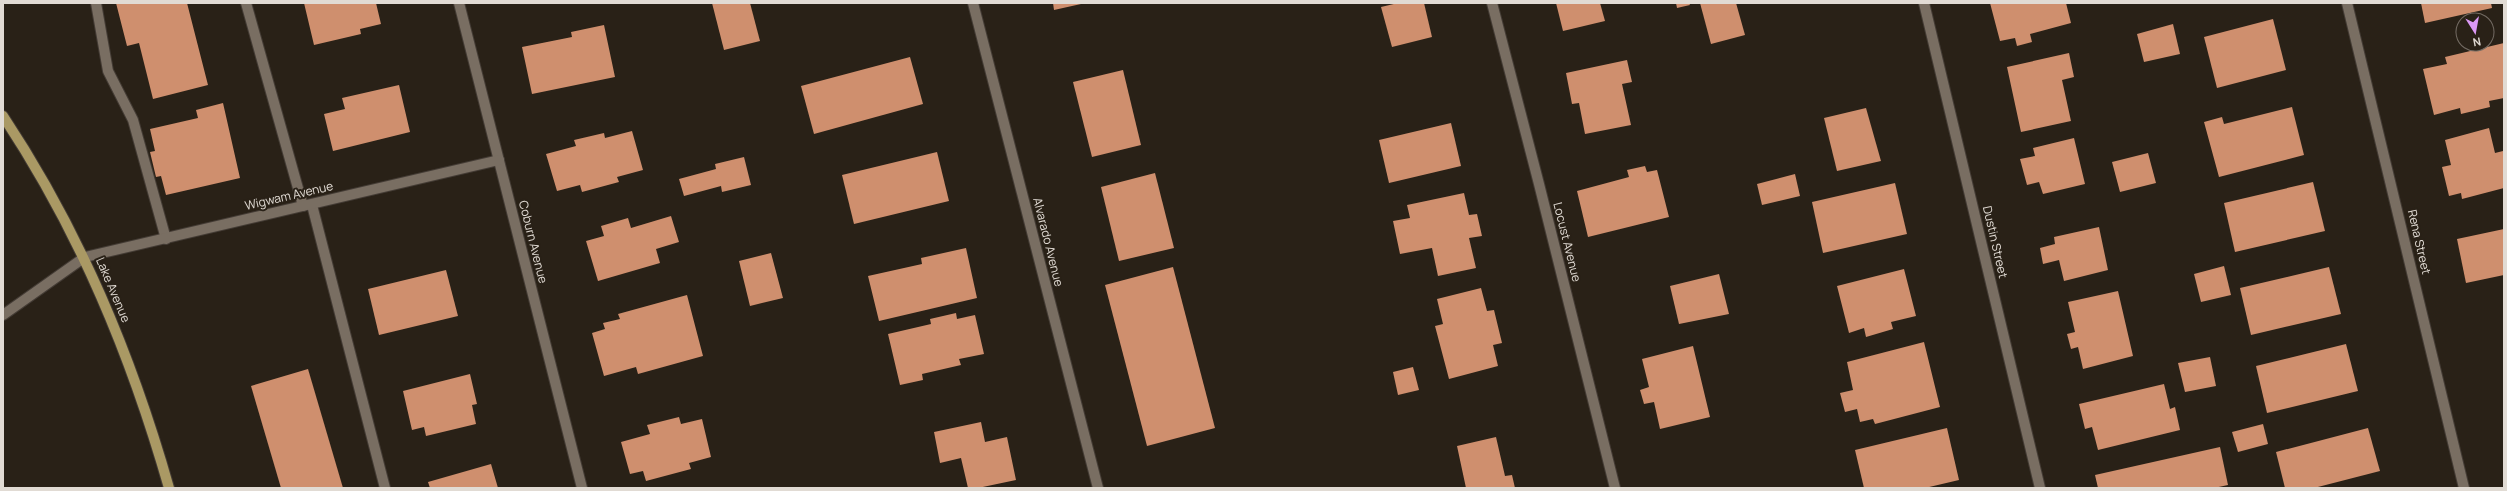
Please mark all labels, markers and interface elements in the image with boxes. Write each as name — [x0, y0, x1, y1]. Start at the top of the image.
north arrow — [2455, 12, 2495, 52]
text: N — [2472, 34, 2482, 50]
street label: Wigwam Avenue — [243, 177, 335, 214]
street label: Alvarado Avenue — [1029, 196, 1068, 288]
street label: Coburn Avenue — [515, 199, 552, 285]
street label: Locust Avenue — [1549, 200, 1586, 284]
street label: Dustin Street — [1979, 204, 2012, 280]
street label: Rena Street — [2404, 208, 2435, 276]
street label: Lake Avenue — [92, 255, 135, 325]

